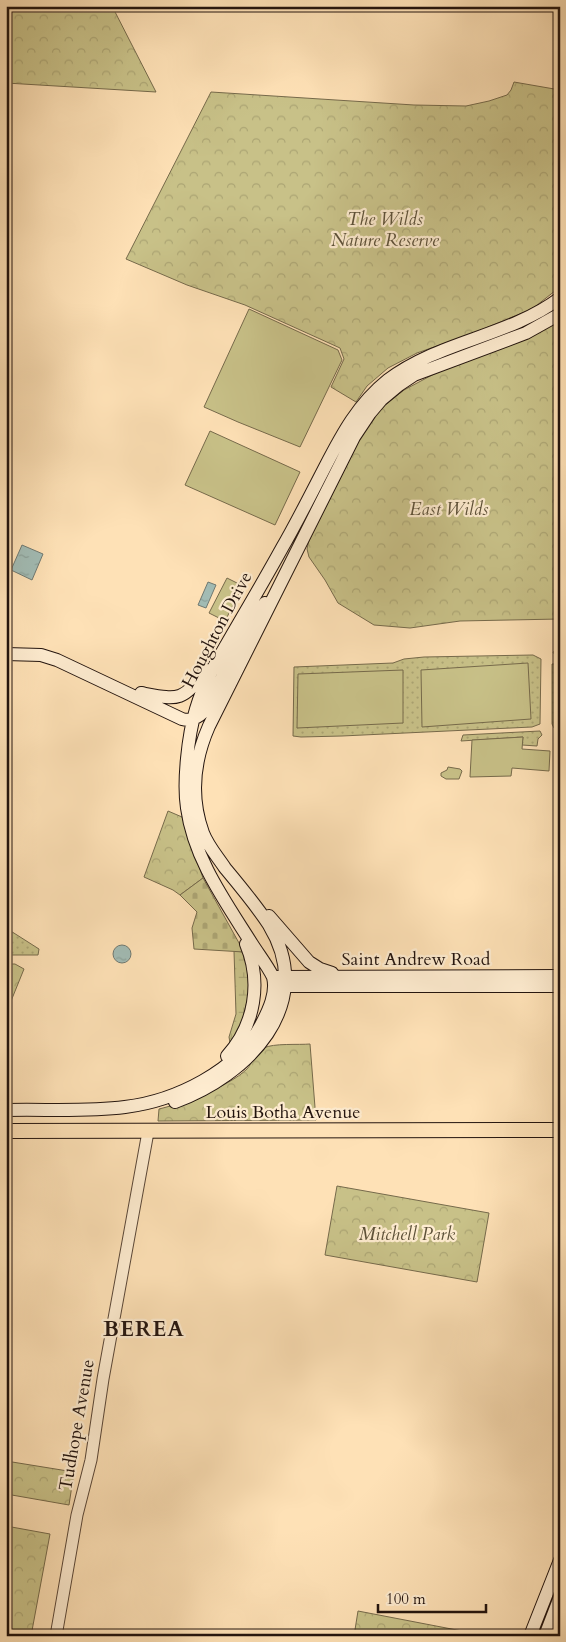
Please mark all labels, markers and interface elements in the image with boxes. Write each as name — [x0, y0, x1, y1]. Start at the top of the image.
park label: The Wilds Nature Reserve — [331, 207, 440, 253]
park label: East Wilds — [410, 497, 488, 522]
street label: Houghton Drive — [176, 567, 258, 693]
street label: Saint Andrew Road — [342, 947, 491, 972]
street label: Louis Botha Avenue — [206, 1100, 360, 1125]
park label: Mitchell Park — [359, 1222, 455, 1247]
district label: BEREA — [103, 1314, 185, 1344]
street label: Tudhope Avenue — [53, 1357, 101, 1493]
scale bar — [378, 1582, 486, 1614]
text: 100 m — [386, 1589, 426, 1609]

